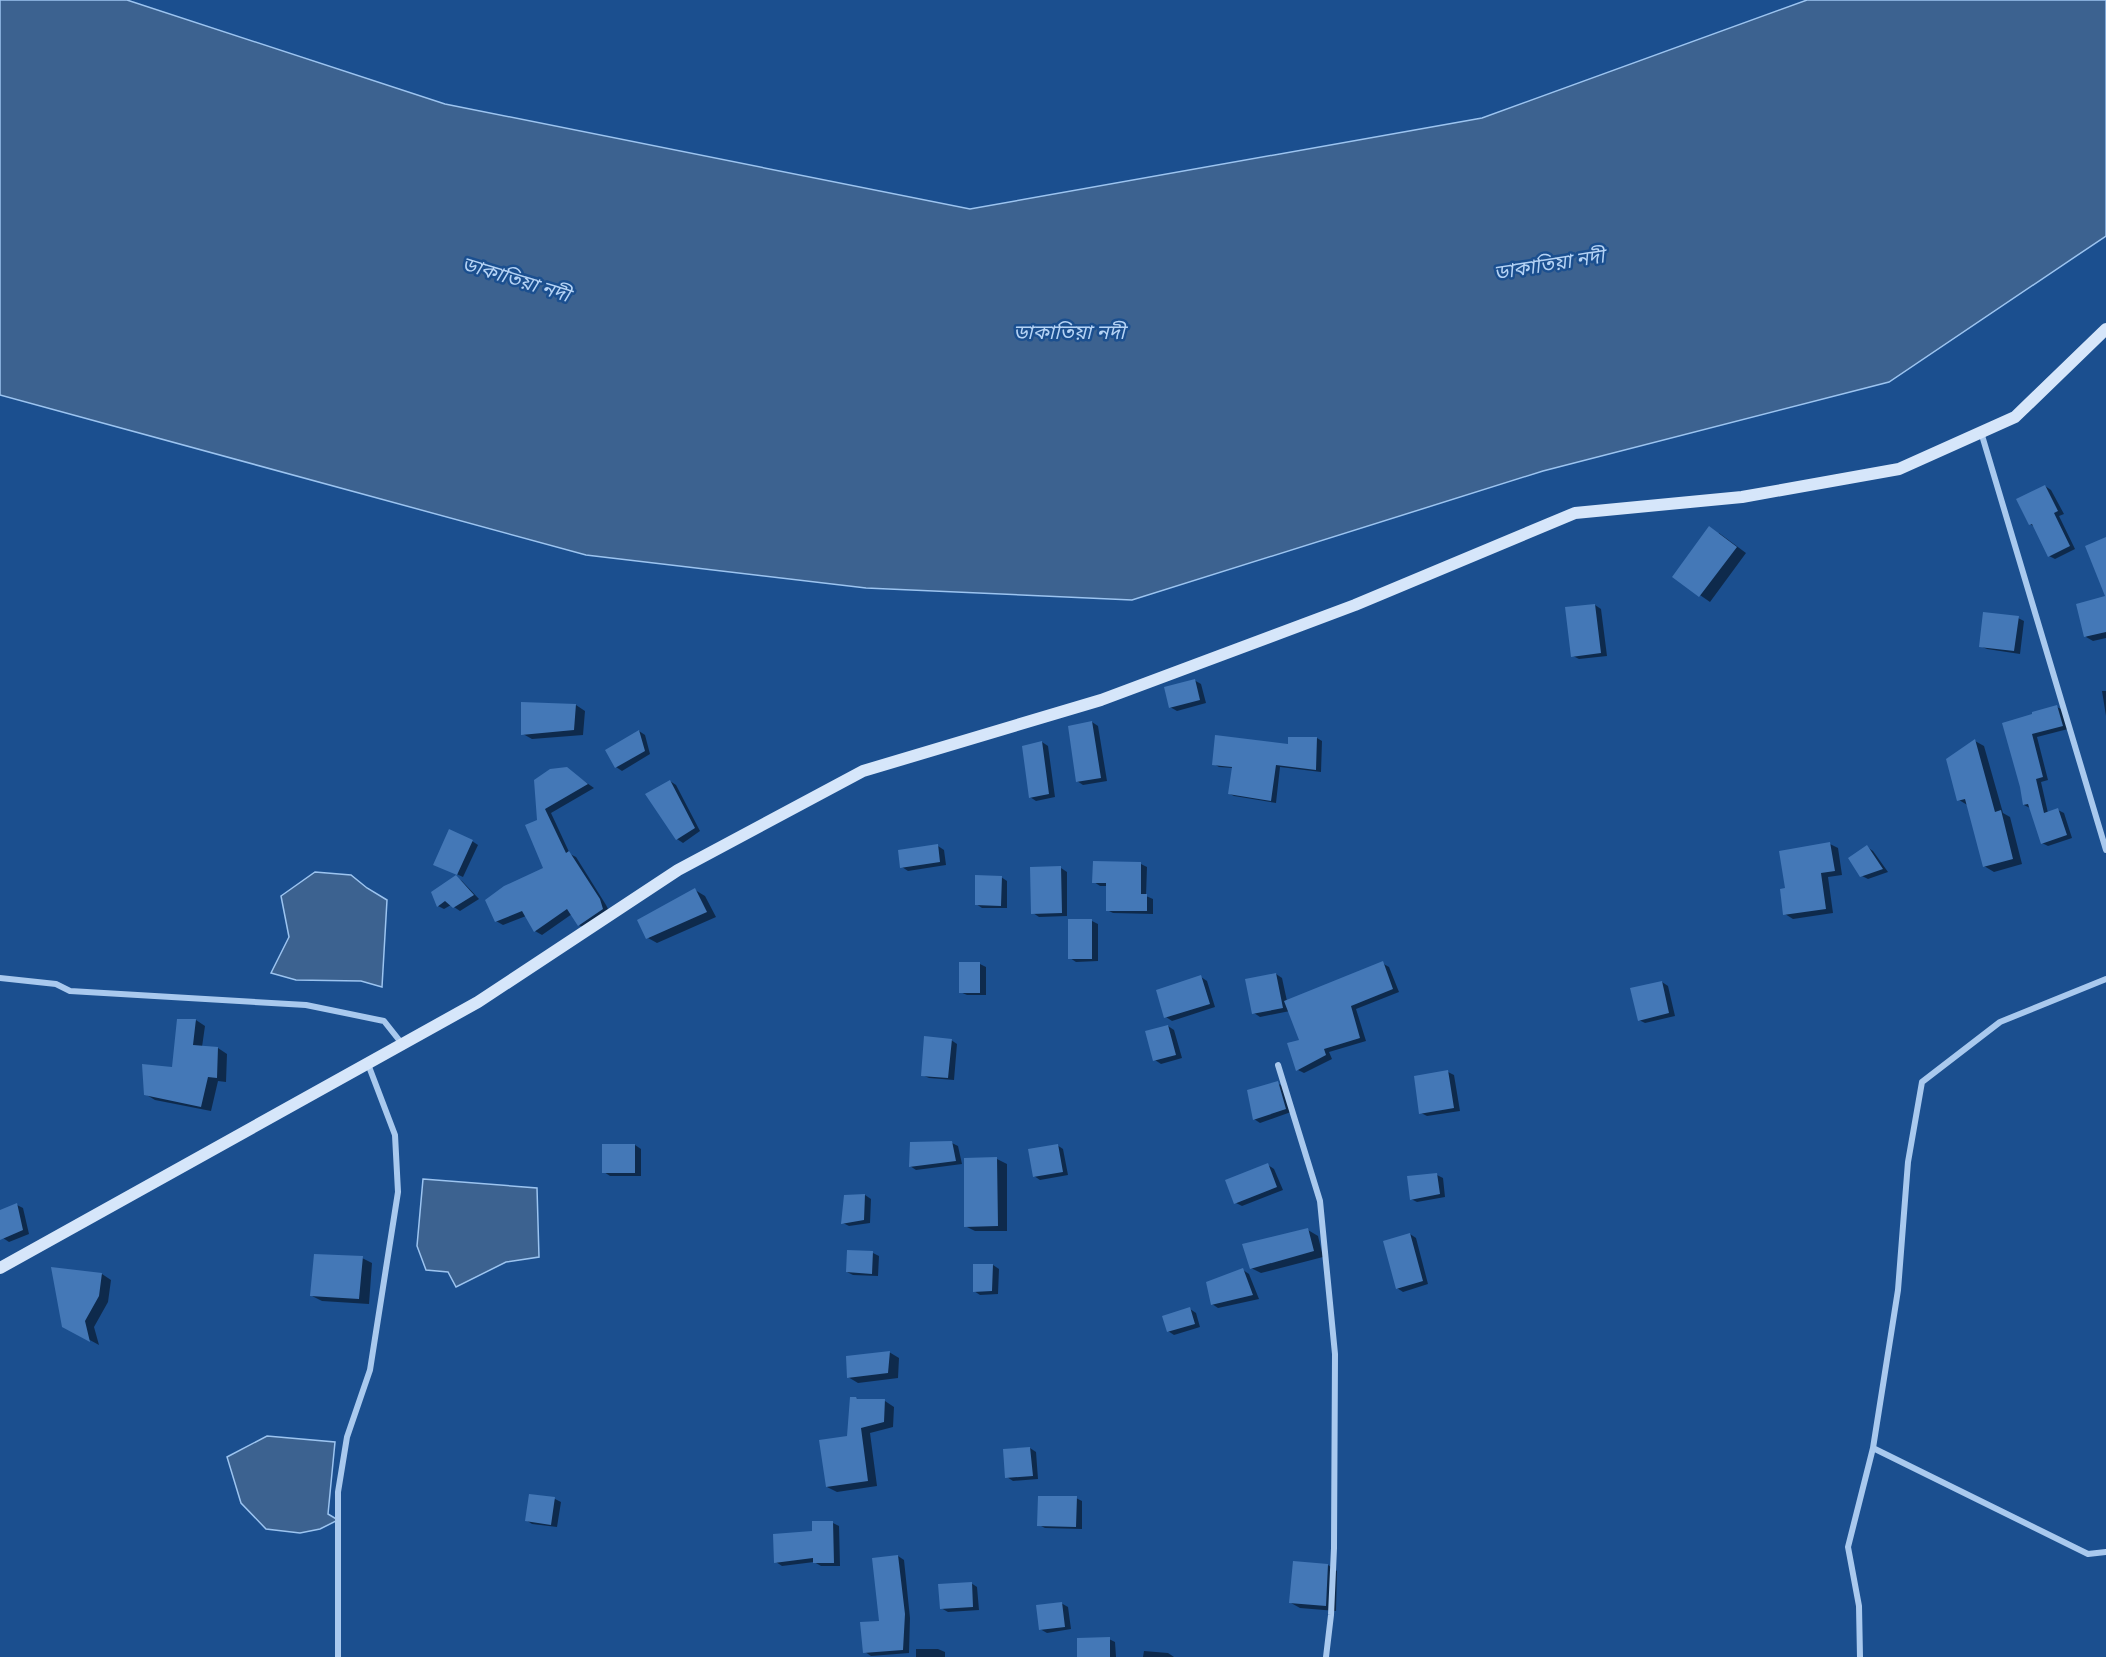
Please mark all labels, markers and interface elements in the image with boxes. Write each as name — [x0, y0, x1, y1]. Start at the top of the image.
water label: ডাকাতিয়া নদী — [1492, 243, 1610, 285]
water label: ডাকাতিয়া নদী — [459, 251, 576, 308]
water label: ডাকাতিয়া নদী — [1013, 320, 1129, 344]

